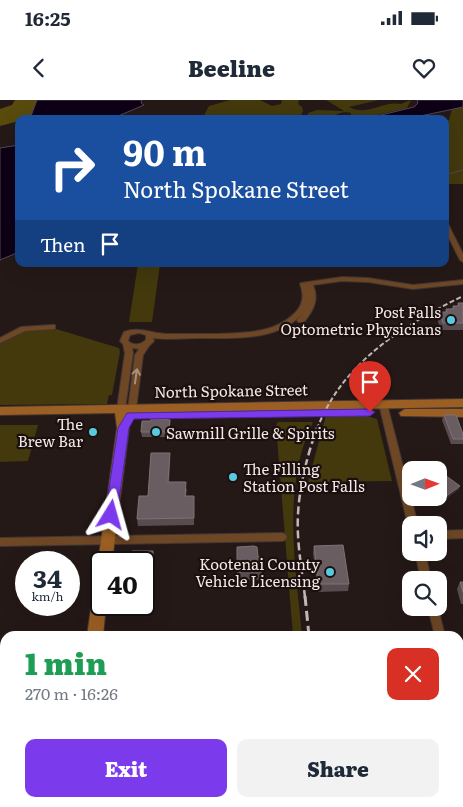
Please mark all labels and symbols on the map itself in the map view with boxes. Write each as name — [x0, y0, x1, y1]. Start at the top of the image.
place label: Post Falls Optometric Physicians — [280, 300, 441, 340]
marker: Post Falls Optometric Physicians — [445, 314, 457, 326]
pin — [349, 361, 391, 412]
one-way arrow — [132, 368, 142, 384]
street label: North Spokane Street — [154, 377, 308, 403]
place label: The Brew Bar — [18, 412, 83, 452]
place label: Sawmill Grille & Spirits — [166, 421, 335, 444]
marker: The Brew Bar — [87, 426, 99, 438]
marker: Sawmill Grille & Spirits — [150, 426, 162, 438]
place label: The Filling Station Post Falls — [243, 457, 365, 497]
north arrow — [402, 461, 448, 506]
marker: The Filling Station Post Falls — [227, 471, 239, 483]
position arrow — [84, 488, 136, 540]
speed limit sign: 40 — [90, 551, 155, 616]
place label: Kootenai County Vehicle Licensing — [195, 552, 321, 592]
marker: Kootenai County Vehicle Licensing — [324, 566, 336, 578]

